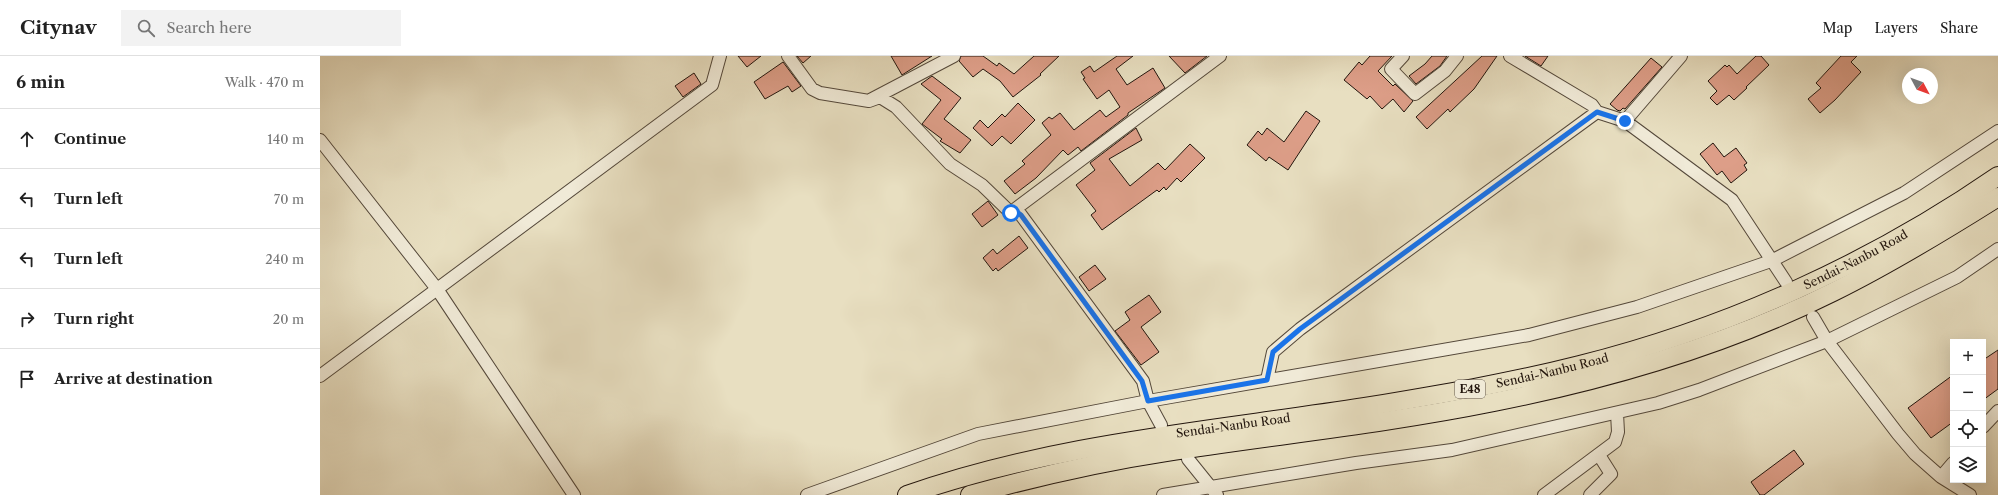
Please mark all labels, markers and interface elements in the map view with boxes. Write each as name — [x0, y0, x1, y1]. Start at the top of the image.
search box — [121, 10, 401, 46]
text: Citynav — [20, 16, 97, 39]
icon: search — [135, 17, 157, 39]
text: Search here — [167, 18, 252, 37]
text: Map — [1822, 19, 1852, 37]
text: Layers — [1874, 19, 1918, 37]
text: Share — [1940, 19, 1978, 37]
north arrow — [1902, 68, 1938, 104]
text: 6 min — [16, 72, 65, 92]
text: Walk · 470 m — [225, 74, 304, 90]
route end — [1616, 112, 1634, 130]
icon: ahead — [16, 128, 38, 150]
text: Continue — [54, 129, 126, 148]
text: 140 m — [267, 131, 304, 147]
icon: left — [16, 188, 38, 210]
text: Turn left — [54, 189, 123, 208]
text: 70 m — [274, 191, 304, 207]
route start — [1002, 204, 1020, 222]
street label: Sendai-Nanbu Road — [1801, 226, 1911, 292]
icon: left — [16, 248, 38, 270]
text: Turn left — [54, 249, 123, 268]
text: 240 m — [265, 251, 304, 267]
icon: right — [16, 308, 38, 330]
text: Turn right — [54, 309, 134, 328]
text: 20 m — [273, 311, 304, 327]
map controls — [1950, 339, 1986, 483]
button: + — [1950, 339, 1986, 375]
street label: Sendai-Nanbu Road — [1495, 350, 1611, 391]
icon: arrive — [16, 368, 38, 390]
text: Arrive at destination — [54, 369, 213, 388]
button: − — [1950, 375, 1986, 411]
road number: E48 — [1455, 380, 1485, 398]
street label: Sendai-Nanbu Road — [1175, 410, 1292, 441]
button: locate — [1950, 411, 1986, 447]
button: layers — [1950, 447, 1986, 483]

